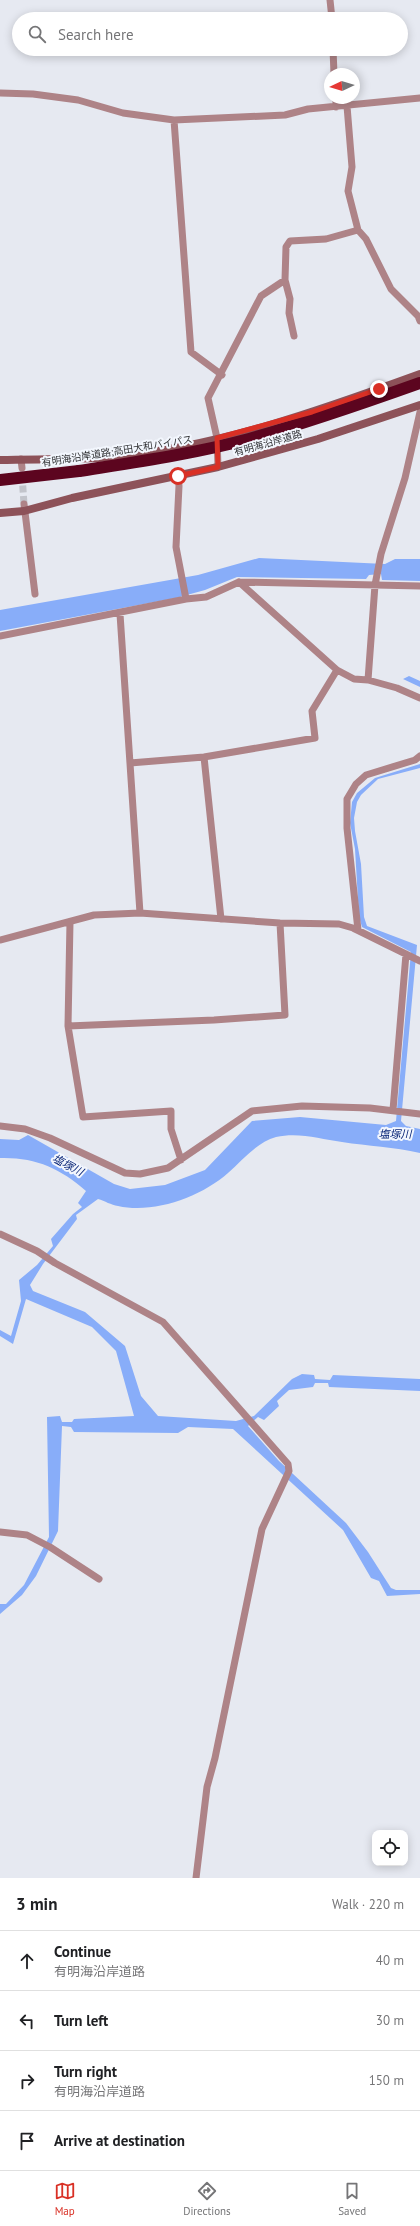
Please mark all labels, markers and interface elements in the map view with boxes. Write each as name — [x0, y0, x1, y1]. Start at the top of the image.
search box — [12, 12, 408, 56]
icon: search — [26, 23, 48, 45]
text: Search here — [58, 25, 134, 44]
north arrow — [324, 68, 360, 104]
route end — [370, 380, 388, 398]
street label: 有明海沿岸道路 — [233, 427, 303, 459]
street label: 有明海沿岸道路;高田大和バイパス — [41, 433, 193, 469]
route start — [169, 467, 187, 485]
water label: 塩塚川 — [379, 1127, 412, 1141]
water label: 塩塚川 — [50, 1151, 87, 1179]
map controls — [372, 1830, 408, 1866]
button: locate — [372, 1830, 408, 1866]
text: 3 min — [16, 1893, 57, 1915]
text: Walk · 220 m — [332, 1896, 404, 1913]
text: Continue — [54, 1942, 111, 1961]
icon: ahead — [16, 1950, 38, 1972]
text: 40 m — [376, 1952, 404, 1969]
text: 有明海沿岸道路 — [54, 1963, 145, 1980]
icon: left — [16, 2010, 38, 2032]
text: Turn left — [54, 2011, 108, 2030]
text: 30 m — [376, 2012, 404, 2029]
text: Turn right — [54, 2062, 117, 2081]
icon: right — [16, 2070, 38, 2092]
text: 150 m — [369, 2072, 404, 2089]
text: 有明海沿岸道路 — [54, 2083, 145, 2100]
icon: arrive — [16, 2130, 38, 2152]
text: Arrive at destination — [54, 2131, 185, 2150]
tab: Map — [54, 2180, 76, 2218]
tab: Directions — [183, 2180, 231, 2218]
tab: Saved — [338, 2180, 366, 2218]

